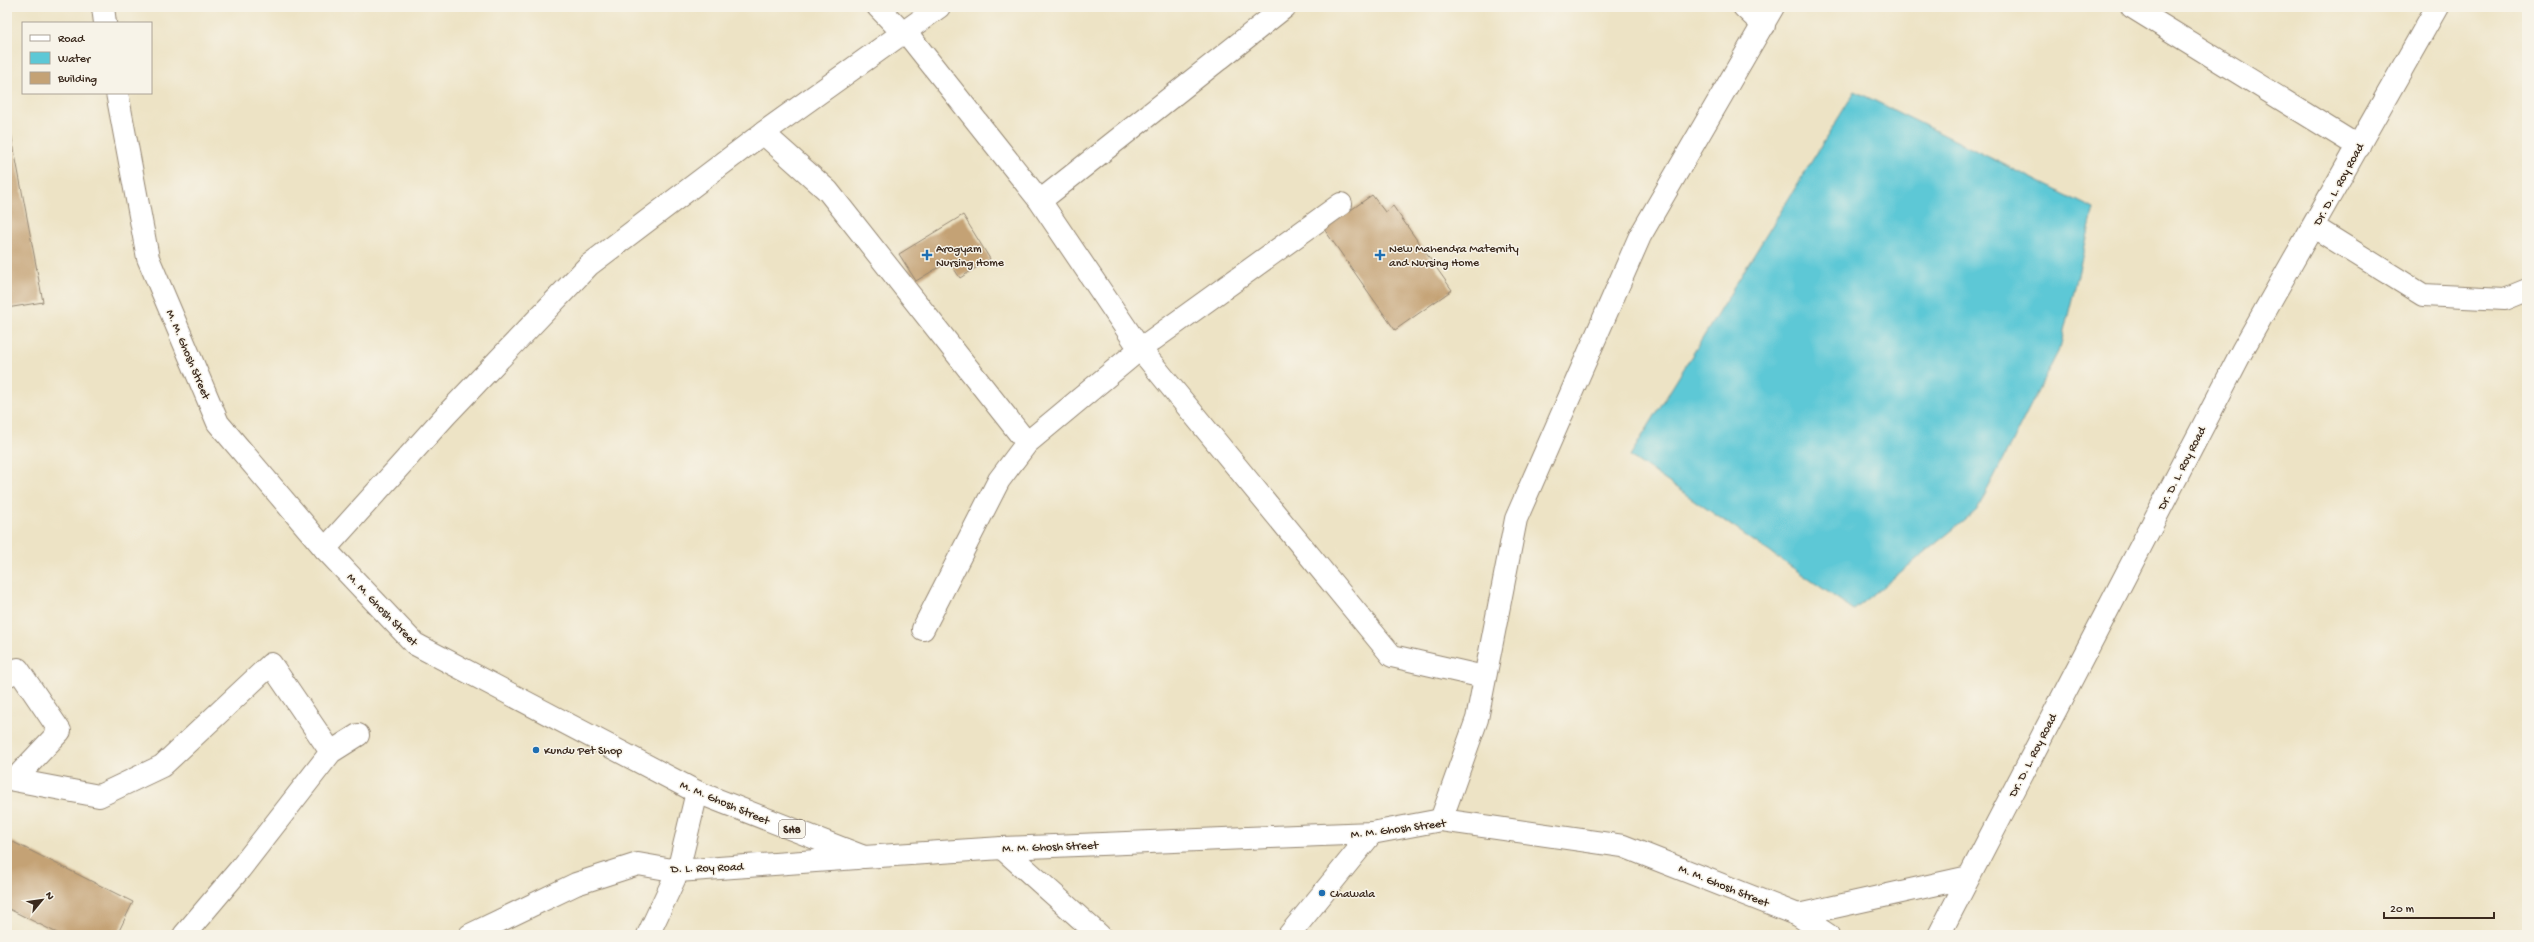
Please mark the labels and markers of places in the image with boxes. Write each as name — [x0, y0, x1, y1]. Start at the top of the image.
place label: Arogyam Nursing Home — [936, 243, 1005, 271]
place label: New Mahendra Maternity and Nursing Home — [1389, 243, 1519, 271]
marker: Arogyam Nursing Home — [921, 249, 933, 261]
marker: New Mahendra Maternity and Nursing Home — [1374, 249, 1386, 261]
marker: Kundu Pet Shop — [531, 745, 541, 755]
place label: Kundu Pet Shop — [544, 745, 622, 759]
marker: Chawala — [1317, 888, 1327, 898]
place label: Chawala — [1330, 888, 1375, 902]

